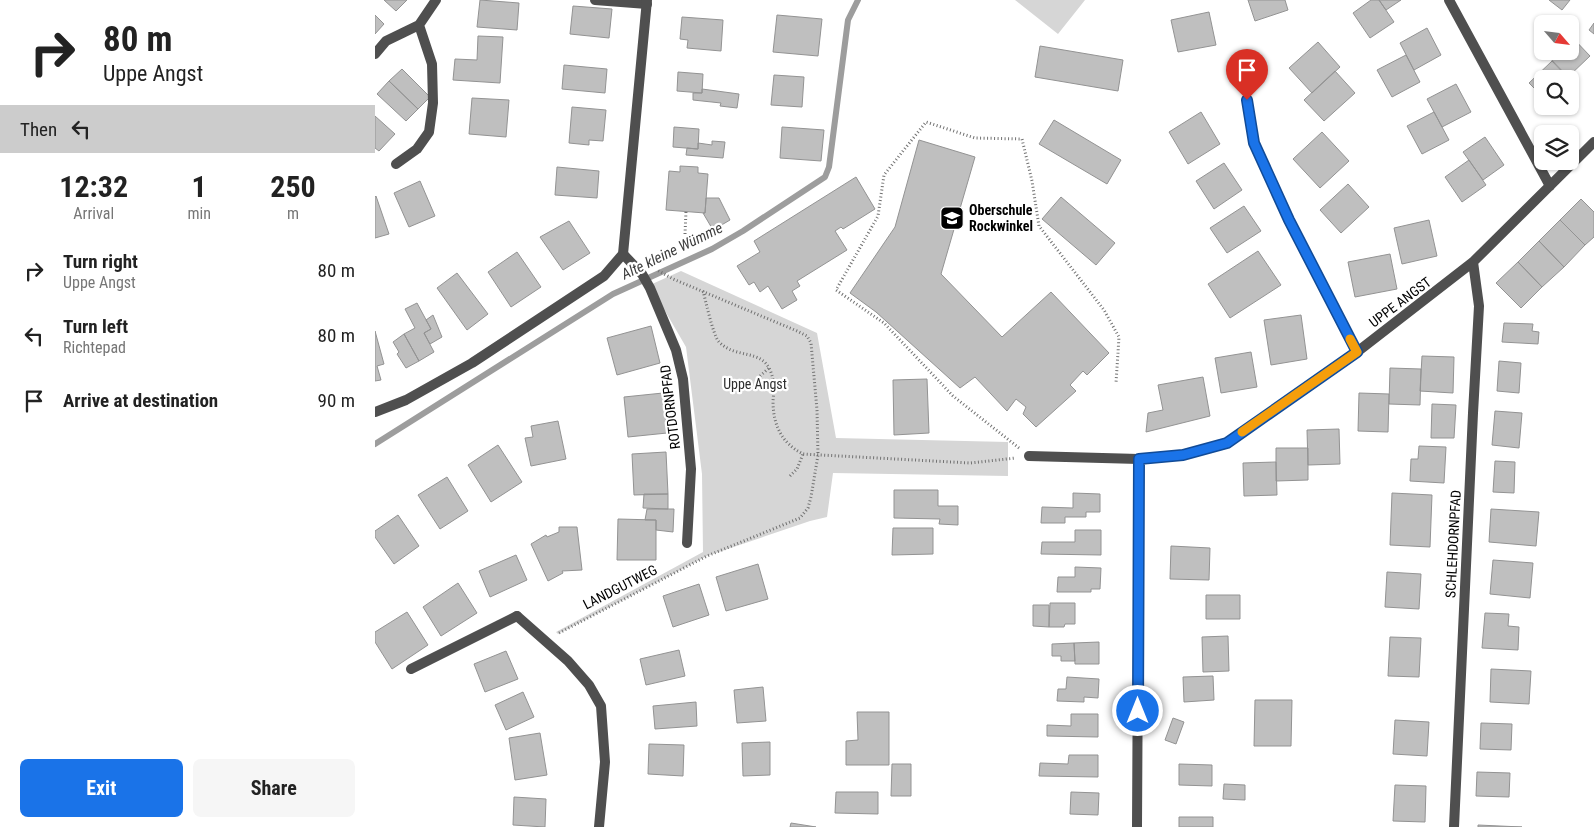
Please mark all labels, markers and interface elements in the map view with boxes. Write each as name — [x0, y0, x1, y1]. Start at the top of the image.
north arrow — [1534, 15, 1579, 60]
map controls — [1534, 15, 1579, 170]
text: 80 m — [103, 19, 172, 60]
icon: right — [20, 20, 85, 85]
pin — [1226, 49, 1268, 100]
icon: arrive — [1233, 56, 1261, 84]
text: Uppe Angst — [103, 61, 203, 86]
button: search — [1534, 70, 1579, 115]
icon: left — [67, 115, 95, 143]
text: Then — [20, 118, 57, 141]
button: layers — [1534, 125, 1579, 170]
text: 12:32 — [59, 169, 128, 204]
text: 1 — [192, 169, 207, 204]
text: 250 — [270, 169, 316, 204]
place label: Oberschule Rockwinkel — [969, 202, 1033, 234]
text: Arrival — [73, 204, 114, 223]
text: min — [187, 204, 211, 223]
text: m — [287, 204, 299, 223]
school or university icon: Oberschule Rockwinkel — [939, 205, 965, 231]
water label: Alte kleine Wümme — [618, 219, 726, 284]
text: Turn right — [63, 250, 138, 273]
icon: right — [20, 257, 48, 285]
text: 80 m — [318, 259, 355, 282]
text: Uppe Angst — [63, 273, 136, 292]
street label: UPPE ANGST — [1366, 274, 1434, 330]
text: Turn left — [63, 315, 128, 338]
icon: left — [20, 322, 48, 350]
text: 80 m — [318, 324, 355, 347]
text: Richtepad — [63, 338, 126, 357]
street label: ROTDORNPFAD — [657, 364, 683, 450]
park label: Uppe Angst — [723, 376, 787, 392]
icon: arrive — [20, 387, 48, 415]
text: Arrive at destination — [63, 389, 218, 412]
text: 90 m — [318, 389, 355, 412]
street label: SCHLEHDORNPFAD — [1442, 490, 1464, 598]
street label: LANDGUTWEG — [580, 561, 660, 613]
position arrow — [1111, 684, 1163, 736]
button: Exit — [20, 759, 183, 817]
button: Share — [193, 759, 355, 817]

